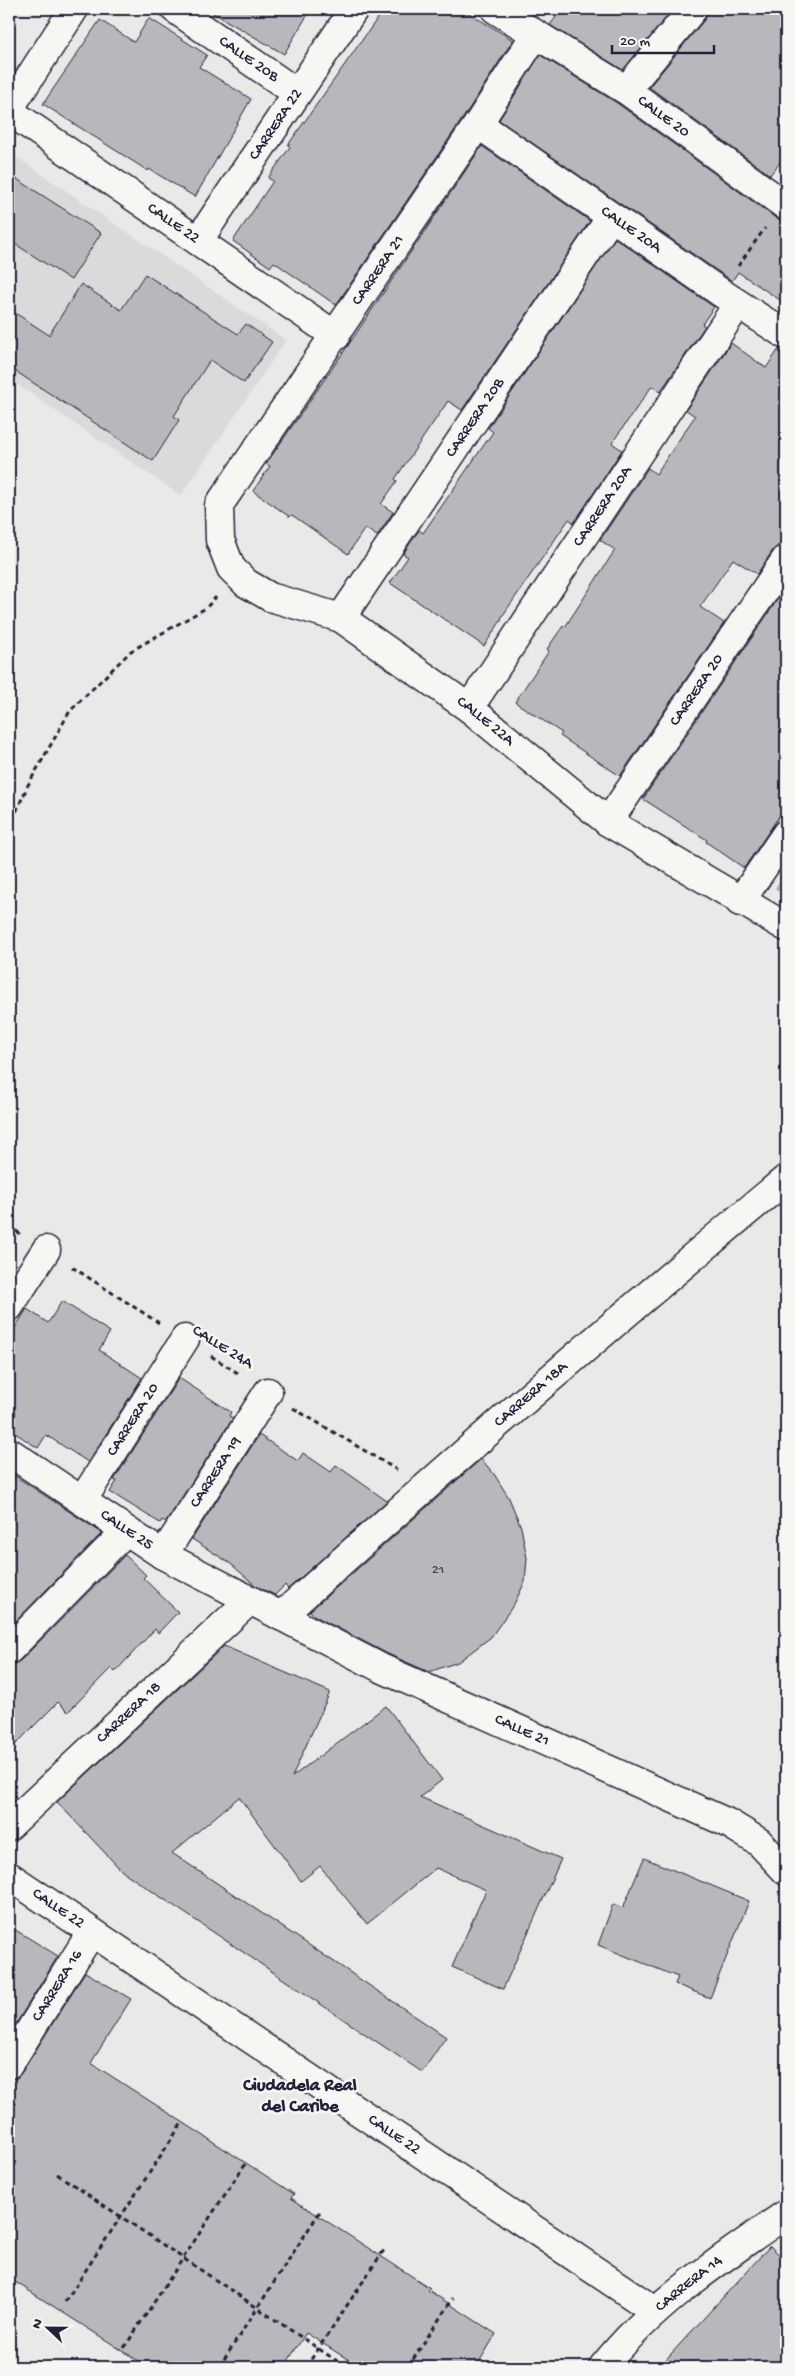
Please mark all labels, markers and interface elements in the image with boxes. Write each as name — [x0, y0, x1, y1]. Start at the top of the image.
scale bar — [612, 22, 715, 54]
street label: CALLE 20B — [215, 32, 283, 87]
text: 20 m — [620, 33, 650, 51]
street label: CARRERA 22 — [245, 85, 307, 164]
street label: CALLE 20 — [633, 92, 693, 142]
street label: CALLE 22 — [143, 199, 203, 249]
street label: CALLE 20A — [597, 202, 666, 259]
street label: CARRERA 21 — [349, 232, 409, 310]
street label: CARRERA 20B — [442, 374, 510, 461]
street label: CARRERA 20A — [569, 461, 638, 550]
street label: CARRERA 20 — [666, 650, 728, 730]
street label: CALLE 22A — [453, 693, 519, 751]
street label: CALLE 24A — [188, 1322, 257, 1375]
street label: CARRERA 18A — [491, 1357, 573, 1432]
street label: CARRERA 20 — [103, 1380, 164, 1460]
street label: CARRERA 19 — [186, 1433, 246, 1512]
street label: CALLE 25 — [96, 1506, 156, 1555]
house number: 21 — [432, 1562, 444, 1579]
street label: CARRERA 18 — [93, 1678, 166, 1748]
street label: CALLE 21 — [491, 1710, 552, 1751]
street label: CALLE 22 — [28, 1885, 88, 1933]
street label: CARRERA 16 — [28, 1946, 88, 2025]
district label: Ciudadela Real del Caribe — [242, 2076, 357, 2118]
street label: CALLE 22 — [364, 2111, 424, 2160]
street label: CARRERA 14 — [652, 2251, 727, 2317]
north arrow — [22, 2304, 72, 2354]
text: N — [29, 2317, 48, 2331]

